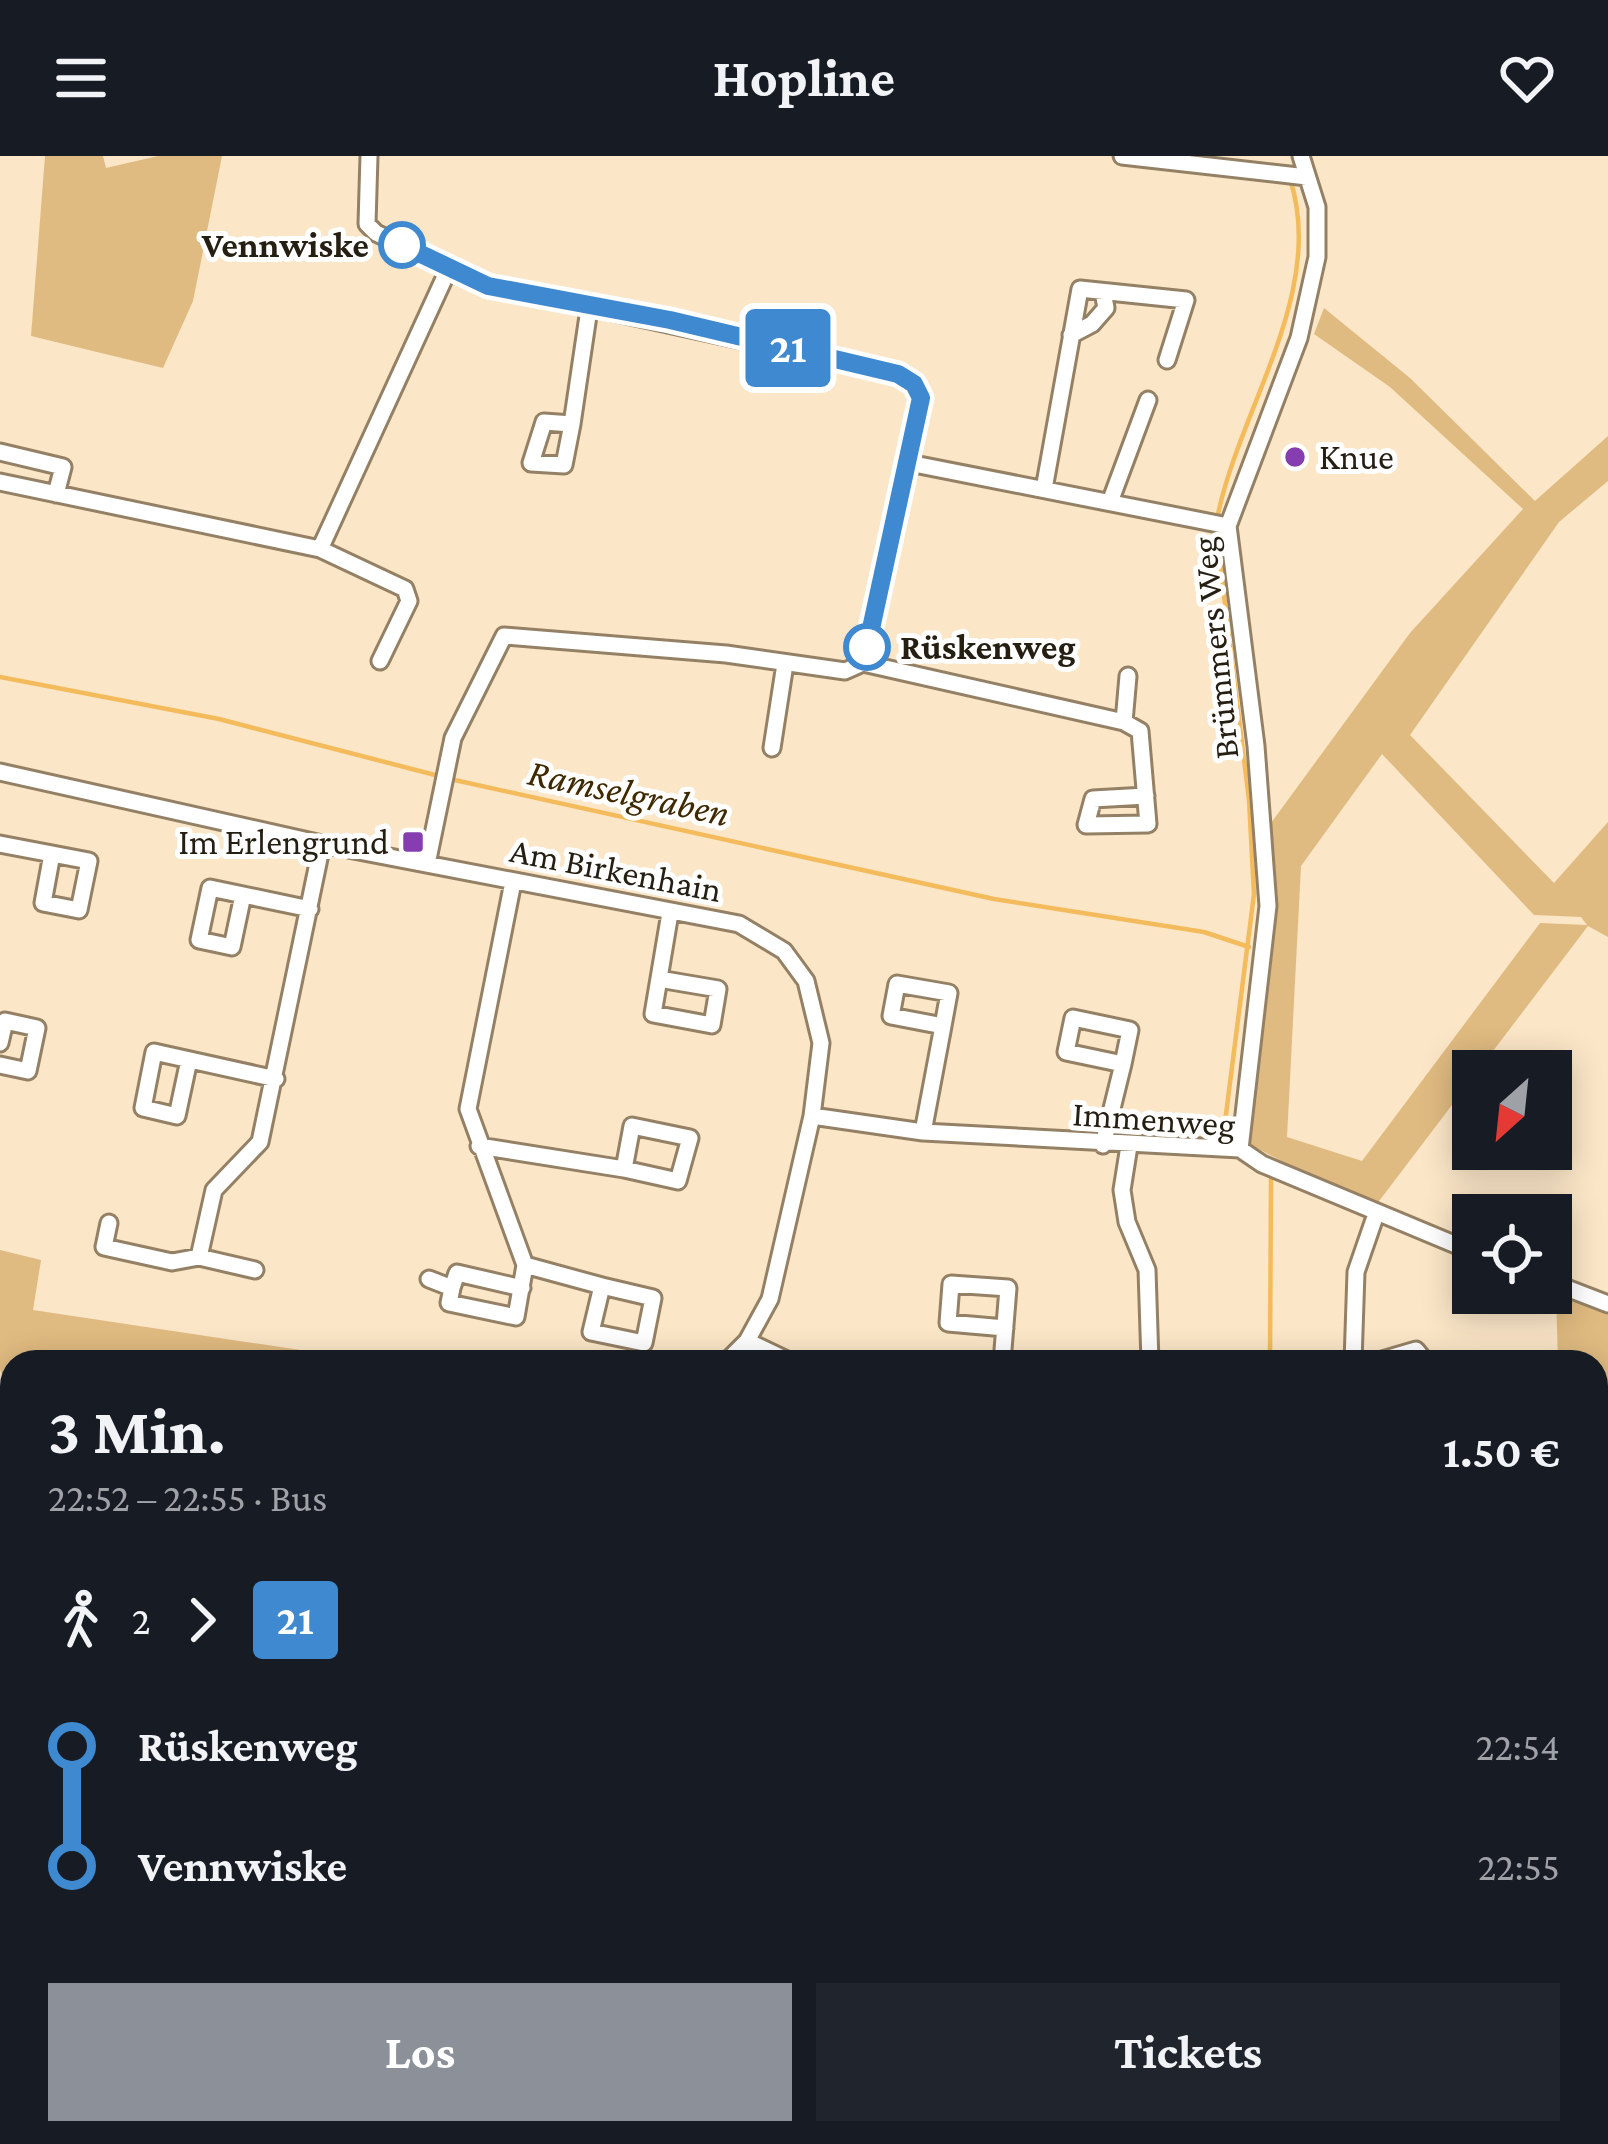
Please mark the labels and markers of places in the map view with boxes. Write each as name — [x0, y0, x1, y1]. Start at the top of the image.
marker: Vennwiske — [380, 223, 424, 267]
place label: Vennwiske — [201, 225, 369, 265]
place label: Knue — [1319, 437, 1394, 477]
marker: Knue — [1282, 444, 1308, 470]
marker: Rüskenweg — [845, 625, 889, 669]
place label: Rüskenweg — [900, 627, 1076, 667]
place label: Im Erlengrund — [178, 822, 389, 862]
marker: Im Erlengrund — [400, 829, 426, 855]

